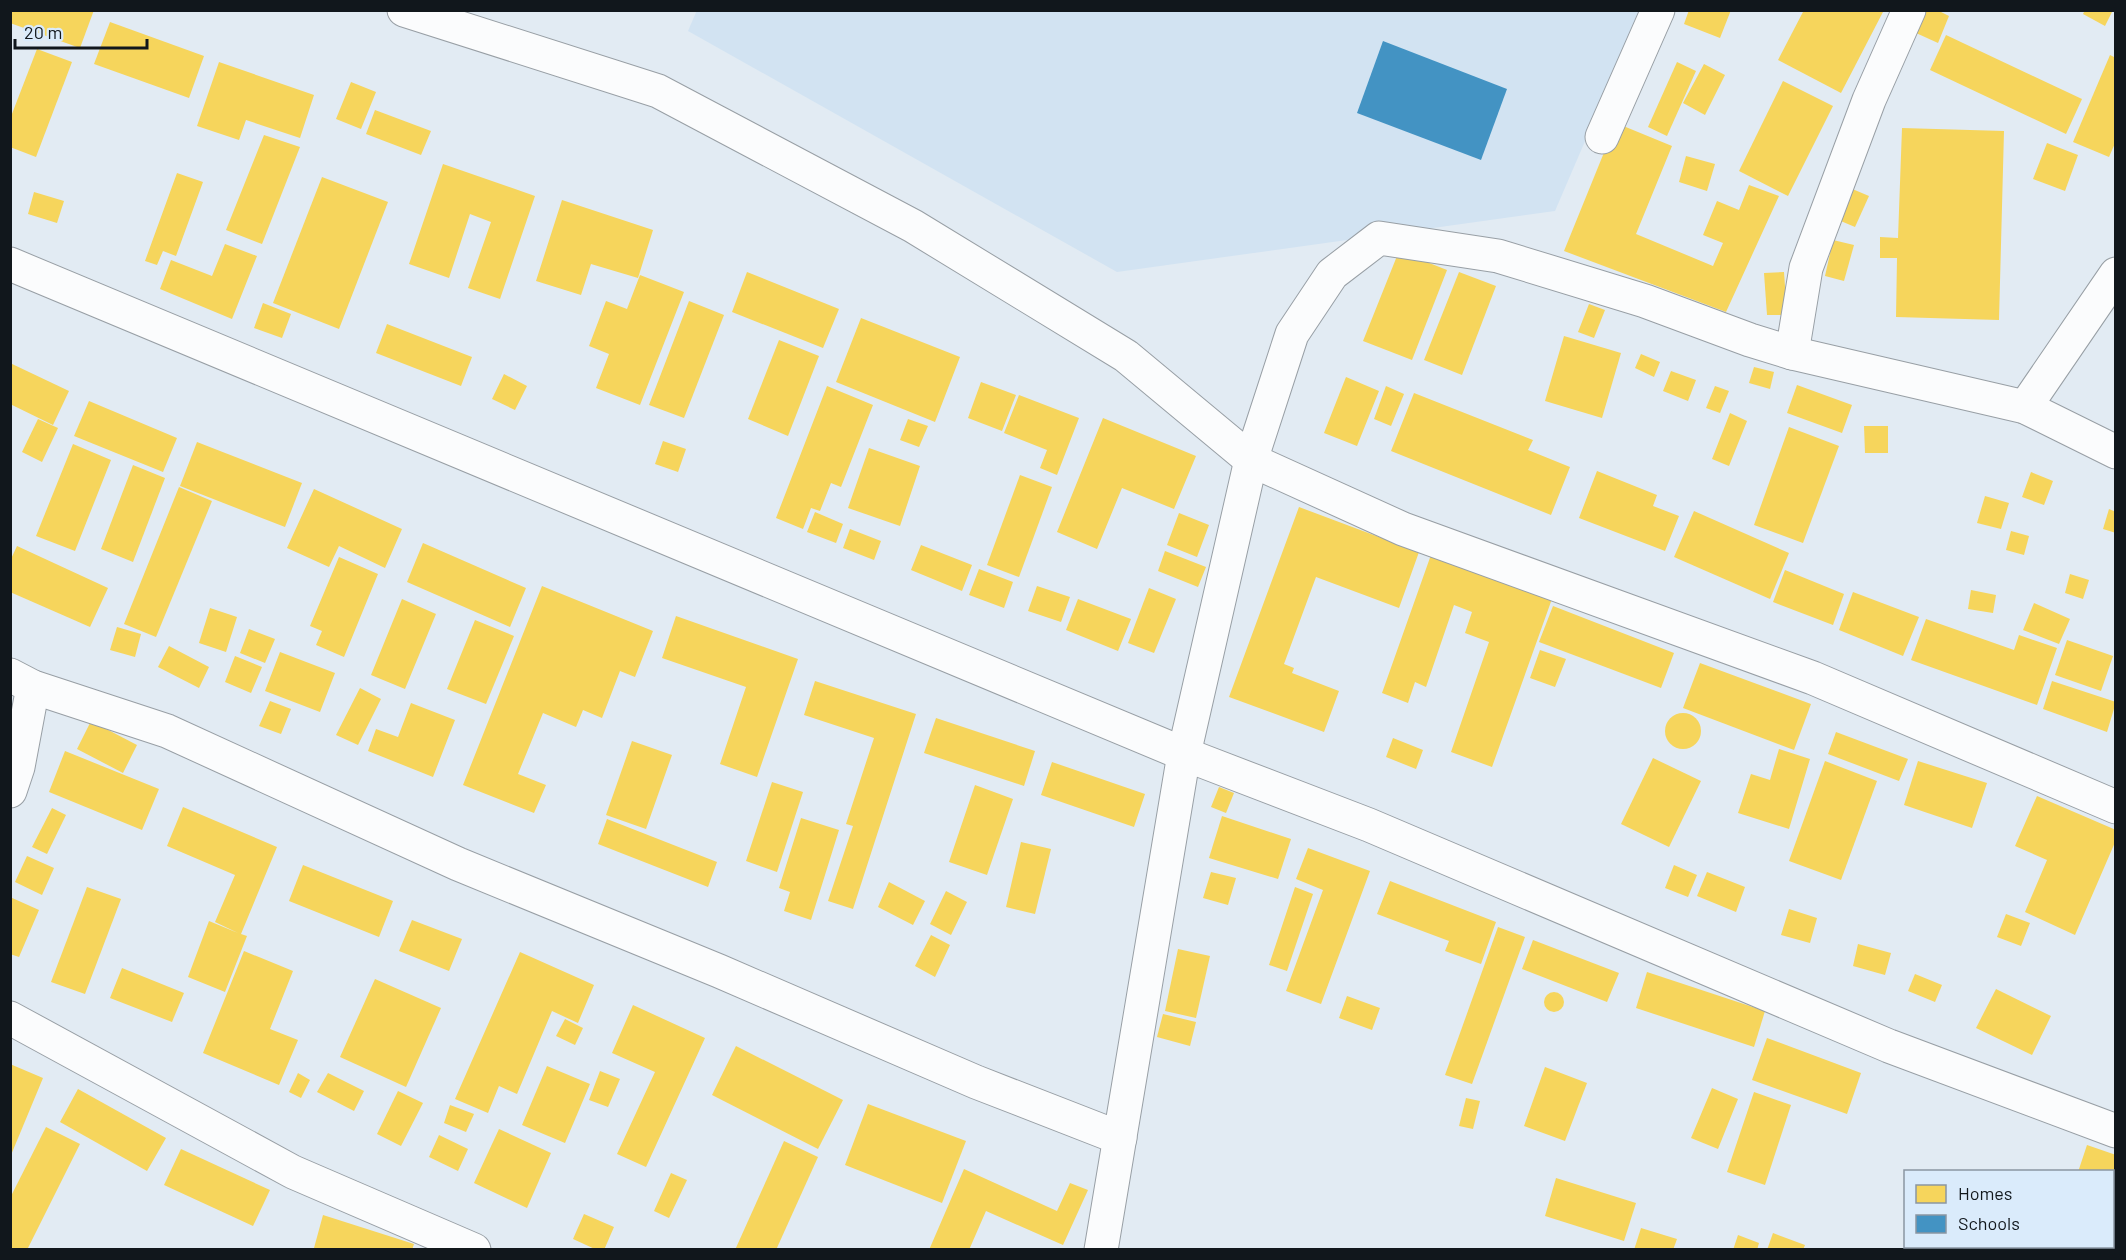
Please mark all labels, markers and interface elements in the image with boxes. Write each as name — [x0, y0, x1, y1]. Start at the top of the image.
scale bar — [15, 12, 147, 50]
text: 20 m — [24, 21, 62, 43]
legend — [1904, 1170, 2114, 1248]
text: Homes — [1958, 1182, 2012, 1204]
text: Schools — [1958, 1212, 2020, 1234]

